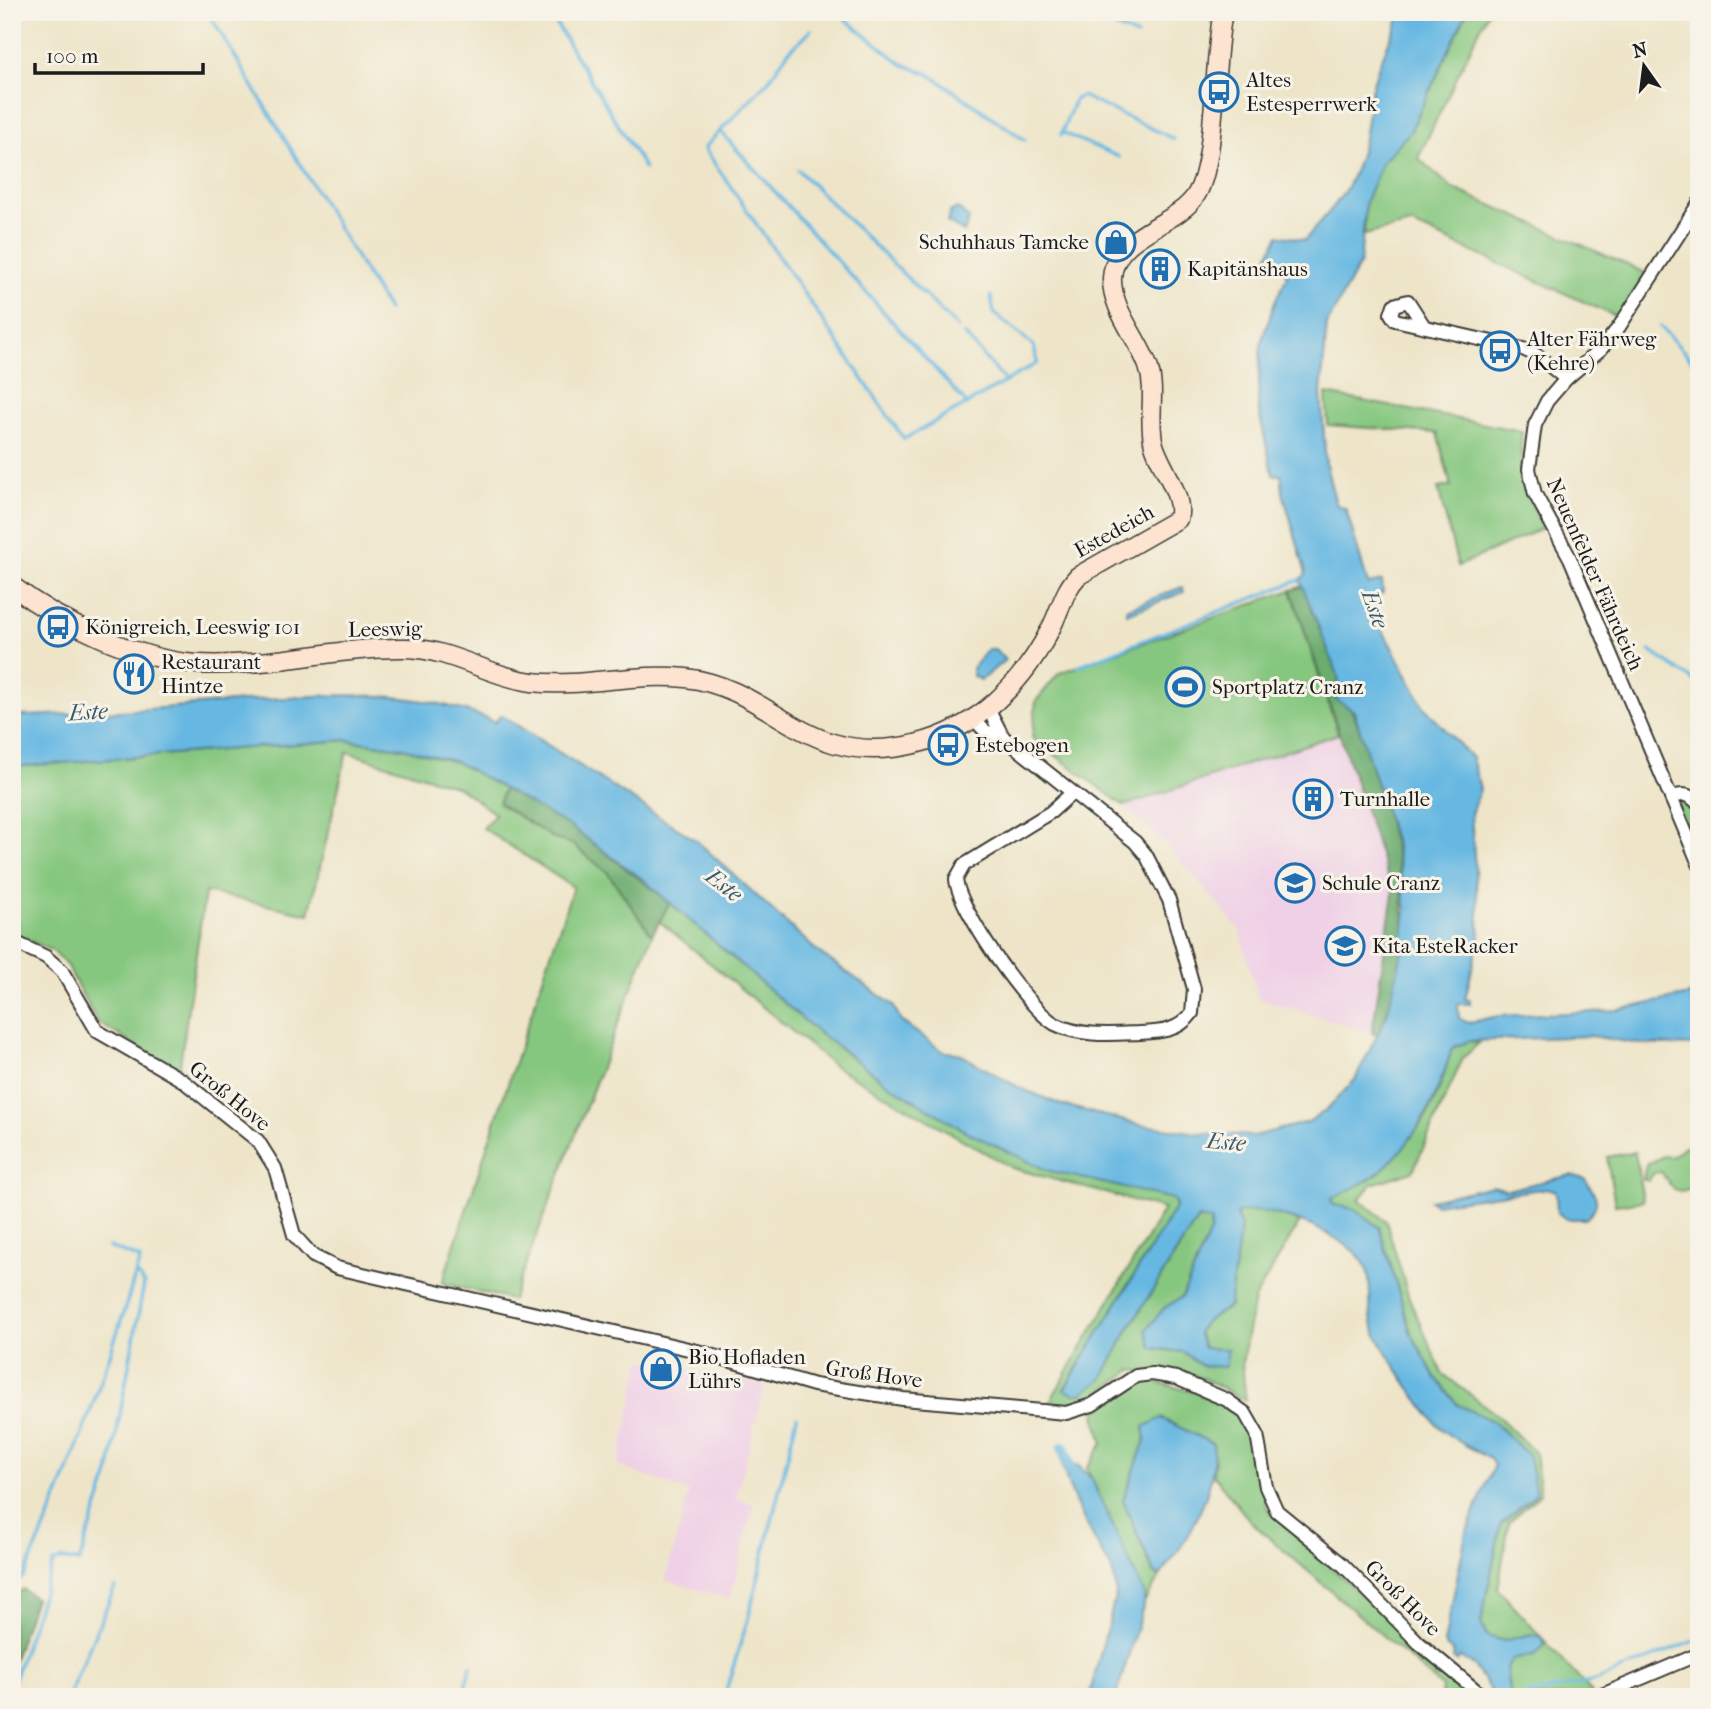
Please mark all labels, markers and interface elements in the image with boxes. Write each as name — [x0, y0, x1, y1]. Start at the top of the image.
scale bar — [35, 32, 203, 76]
north arrow — [1610, 32, 1680, 102]
text: N — [1630, 38, 1650, 63]
text: 100 m — [46, 44, 99, 68]
place label: Altes Estesperrwerk — [1245, 68, 1377, 116]
bus stop icon: Altes Estesperrwerk — [1198, 71, 1240, 113]
shop icon: Schuhhaus Tamcke — [1095, 221, 1137, 263]
place label: Schuhhaus Tamcke — [919, 230, 1089, 254]
building icon: Kapitänshaus — [1139, 248, 1181, 290]
place label: Kapitänshaus — [1187, 257, 1308, 281]
place label: Alter Fährweg (Kehre) — [1526, 327, 1657, 375]
bus stop icon: Alter Fährweg (Kehre) — [1479, 330, 1521, 372]
street label: Neuenfelder Fährdeich — [1542, 474, 1648, 674]
street label: Estedeich — [1070, 499, 1158, 563]
water label: Este — [1355, 584, 1394, 632]
bus stop icon: Königreich, Leeswig 101 — [37, 606, 79, 648]
place label: Königreich, Leeswig 101 — [85, 615, 300, 639]
street label: Leeswig — [348, 616, 423, 642]
place label: Restaurant Hintze — [161, 650, 262, 698]
restaurant icon: Restaurant Hintze — [113, 653, 155, 695]
sports icon: Sportplatz Cranz — [1164, 666, 1206, 708]
place label: Sportplatz Cranz — [1212, 675, 1363, 699]
water label: Este — [66, 697, 109, 727]
bus stop icon: Estebogen — [927, 724, 969, 766]
place label: Estebogen — [975, 733, 1069, 757]
building icon: Turnhalle — [1292, 778, 1334, 820]
place label: Turnhalle — [1340, 787, 1430, 811]
water label: Este — [699, 861, 748, 908]
school or university icon: Schule Cranz — [1274, 862, 1316, 904]
place label: Schule Cranz — [1322, 871, 1440, 895]
school or university icon: Kita EsteRacker — [1324, 925, 1366, 967]
place label: Kita EsteRacker — [1372, 934, 1518, 958]
street label: Groß Hove — [185, 1056, 275, 1136]
water label: Este — [1203, 1127, 1247, 1157]
place label: Bio Hofladen Lührs — [688, 1345, 806, 1393]
shop icon: Bio Hofladen Lührs — [640, 1348, 682, 1390]
street label: Groß Hove — [824, 1355, 924, 1393]
street label: Groß Hove — [1360, 1555, 1446, 1641]

